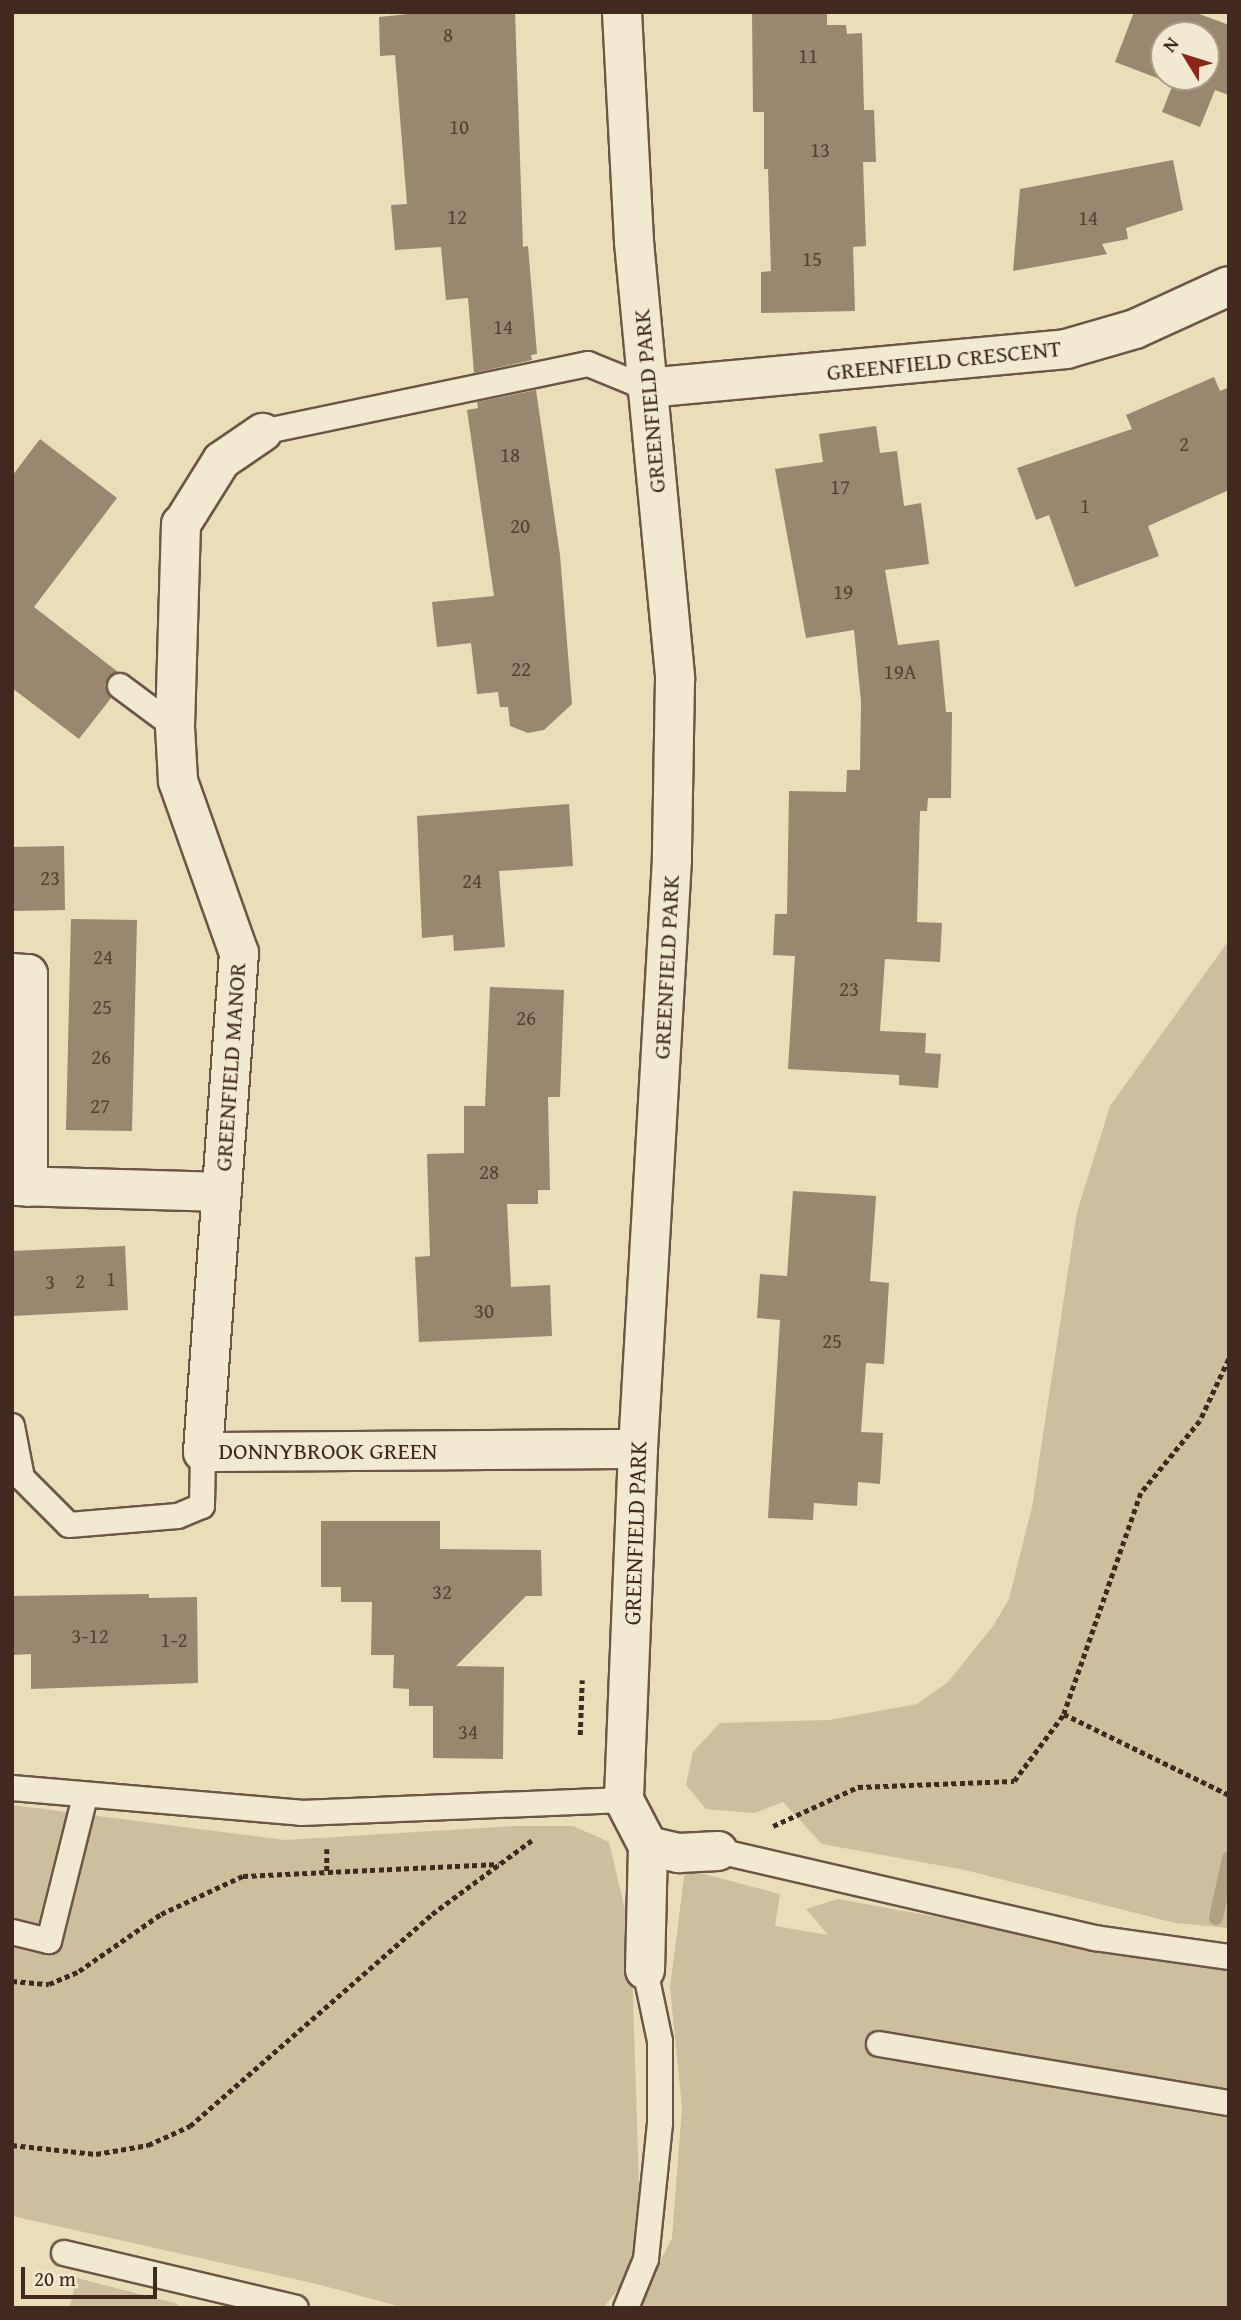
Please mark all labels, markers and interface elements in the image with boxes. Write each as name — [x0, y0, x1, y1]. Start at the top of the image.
north arrow — [1150, 21, 1220, 91]
house number: 8 — [443, 22, 453, 48]
text: N — [1155, 31, 1185, 58]
house number: 11 — [798, 43, 818, 69]
house number: 10 — [449, 114, 469, 140]
house number: 13 — [810, 137, 830, 163]
house number: 12 — [447, 204, 467, 230]
house number: 14 — [1078, 205, 1098, 231]
house number: 15 — [802, 246, 822, 272]
street label: GREENFIELD PARK — [627, 308, 671, 494]
house number: 14 — [493, 314, 513, 340]
street label: GREENFIELD CRESCENT — [825, 333, 1063, 387]
house number: 2 — [1179, 431, 1189, 457]
house number: 18 — [500, 442, 520, 468]
house number: 17 — [830, 474, 850, 500]
house number: 1 — [1080, 493, 1090, 519]
house number: 20 — [510, 513, 530, 539]
house number: 19 — [833, 579, 853, 605]
house number: 22 — [511, 656, 531, 682]
house number: 19A — [884, 659, 916, 685]
house number: 23 — [40, 865, 60, 891]
house number: 24 — [462, 868, 482, 894]
street label: GREENFIELD PARK — [647, 874, 685, 1060]
house number: 24 — [93, 944, 113, 970]
street label: GREENFIELD MANOR — [208, 962, 252, 1172]
house number: 23 — [839, 976, 859, 1002]
house number: 25 — [92, 994, 112, 1020]
house number: 26 — [516, 1005, 536, 1031]
house number: 26 — [91, 1044, 111, 1070]
house number: 27 — [90, 1093, 110, 1119]
house number: 28 — [479, 1159, 499, 1185]
house number: 1 — [106, 1266, 116, 1292]
house number: 2 — [75, 1268, 85, 1294]
house number: 3 — [45, 1269, 55, 1295]
house number: 30 — [474, 1298, 494, 1324]
house number: 25 — [822, 1328, 842, 1354]
street label: DONNYBROOK GREEN — [219, 1437, 437, 1465]
street label: GREENFIELD PARK — [617, 1440, 653, 1626]
house number: 32 — [432, 1579, 452, 1605]
house number: 3-12 — [71, 1623, 109, 1649]
house number: 1-2 — [160, 1627, 188, 1653]
house number: 34 — [458, 1719, 478, 1745]
scale bar — [24, 2254, 161, 2298]
text: 20 m — [34, 2263, 76, 2294]

